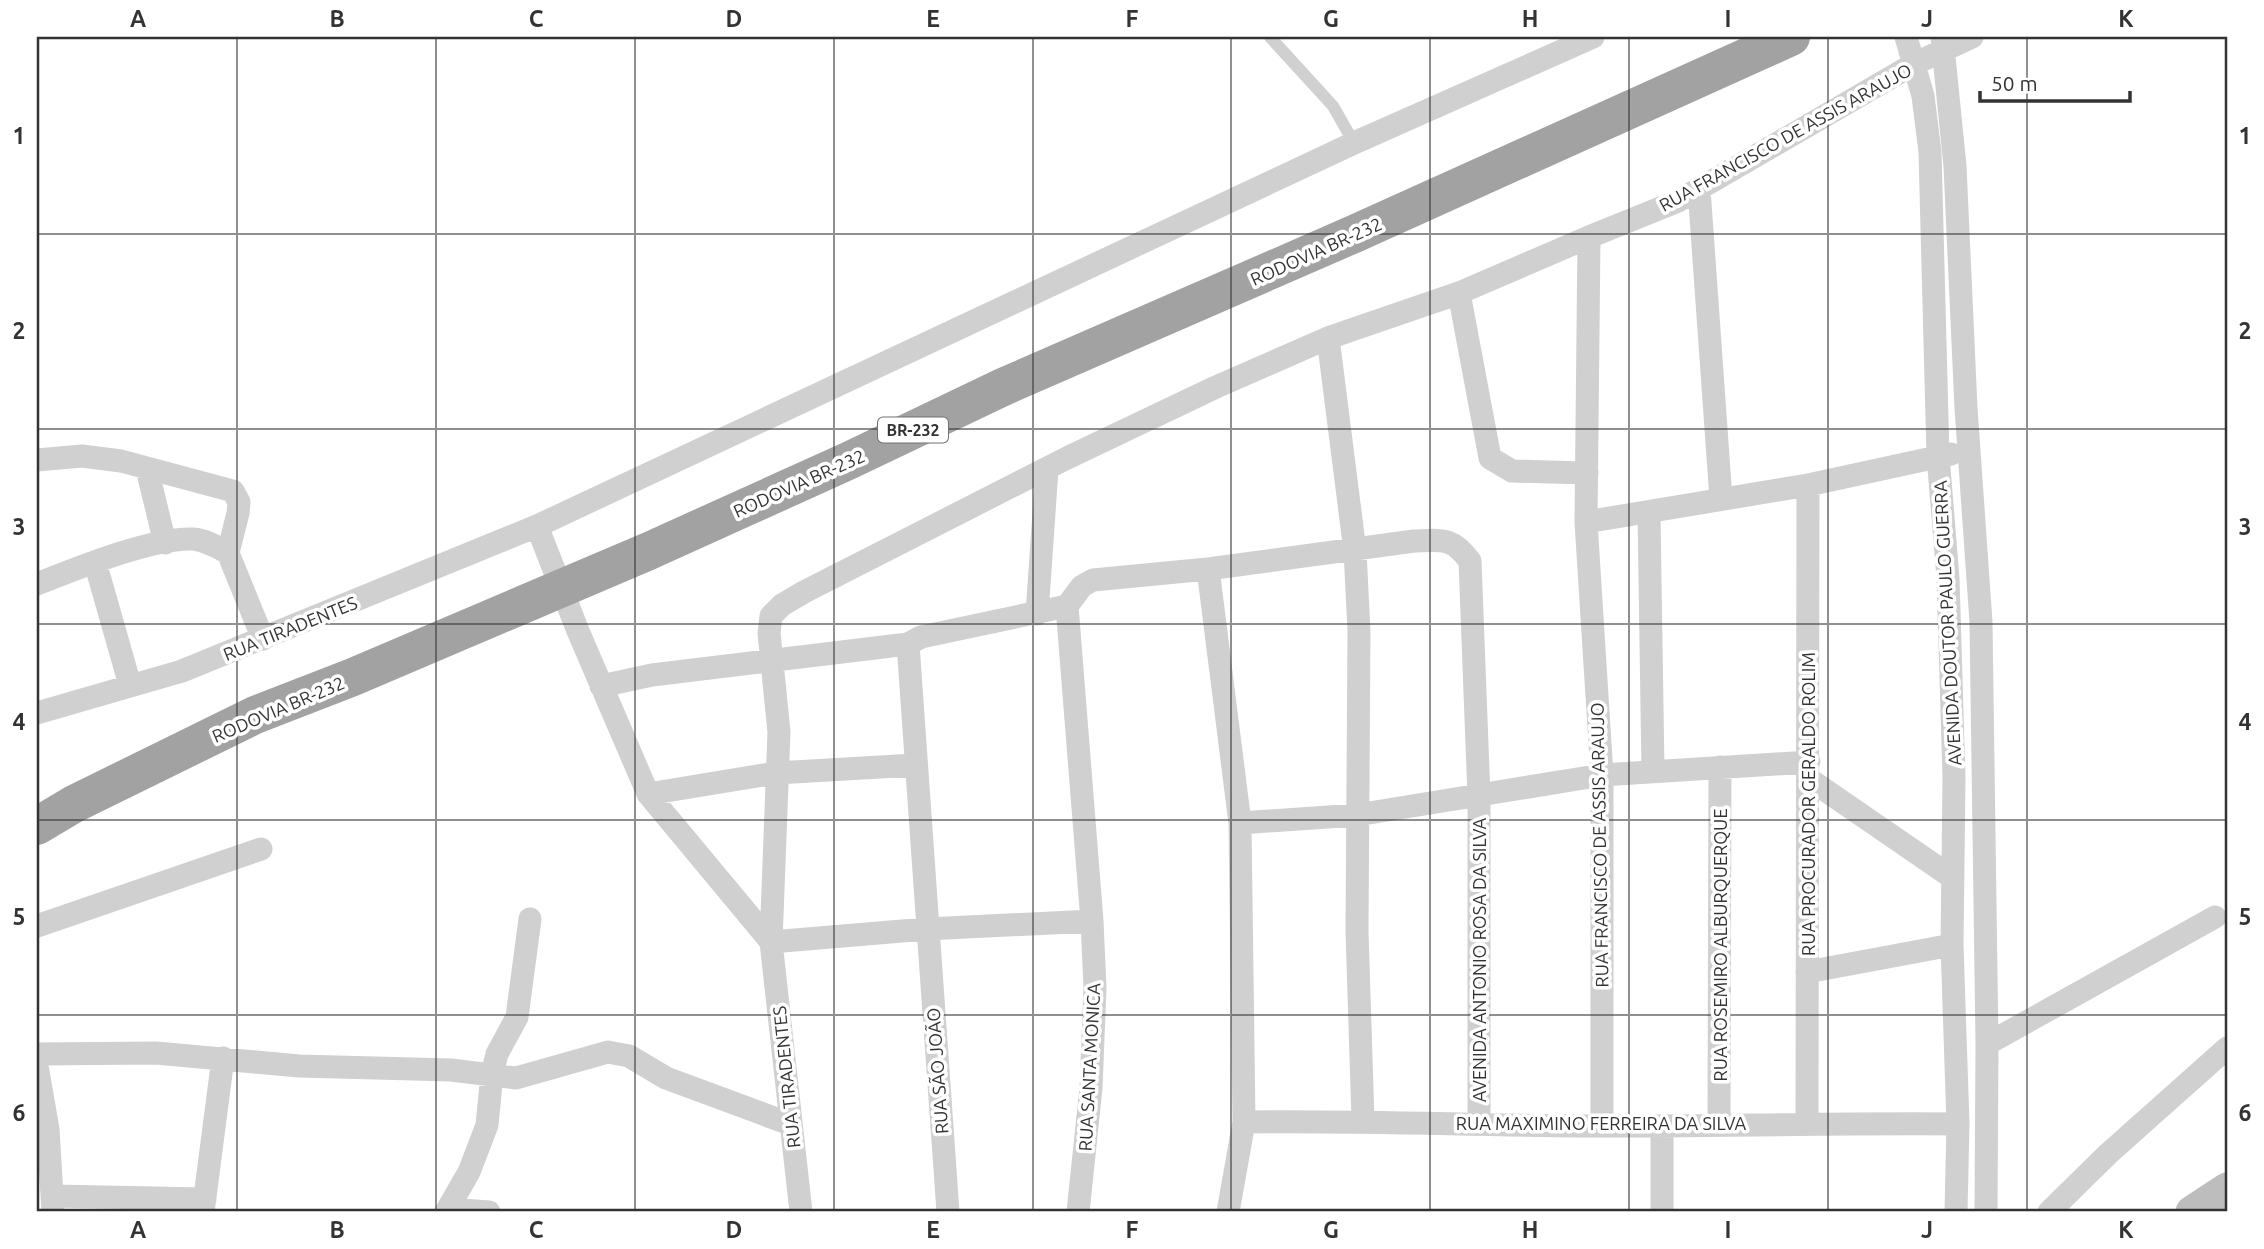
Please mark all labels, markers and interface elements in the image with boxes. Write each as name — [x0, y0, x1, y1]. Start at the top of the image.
text: A — [130, 6, 146, 31]
text: B — [329, 6, 345, 31]
text: C — [529, 6, 544, 31]
text: D — [726, 6, 742, 31]
text: E — [926, 6, 940, 31]
text: F — [1126, 6, 1139, 31]
text: G — [1323, 6, 1339, 31]
text: H — [1522, 6, 1538, 31]
text: I — [1725, 6, 1731, 31]
text: J — [1921, 6, 1933, 31]
text: K — [2118, 6, 2134, 31]
street label: RUA FRANCISCO DE ASSIS ARAUJO — [1655, 59, 1915, 215]
scale bar — [1980, 60, 2131, 104]
text: 50 m — [1991, 71, 2038, 95]
text: 1 — [13, 123, 25, 148]
text: 1 — [2239, 123, 2251, 148]
street label: RODOVIA BR-232 — [1247, 213, 1385, 289]
text: 2 — [13, 318, 25, 343]
text: 2 — [2239, 318, 2251, 343]
road number: BR-232 — [878, 418, 948, 442]
street label: RODOVIA BR-232 — [730, 445, 868, 521]
street label: AVENIDA DOUTOR PAULO GUERRA — [1930, 480, 1964, 766]
text: 3 — [13, 514, 25, 539]
text: 3 — [2239, 514, 2251, 539]
street label: RUA TIRADENTES — [220, 592, 360, 664]
street label: RUA PROCURADOR GERALDO ROLIM — [1798, 652, 1818, 956]
street label: RODOVIA BR-232 — [209, 672, 347, 746]
street label: RUA FRANCISCO DE ASSIS ARAUJO — [1587, 702, 1611, 988]
text: 4 — [13, 709, 26, 734]
text: 4 — [2239, 709, 2252, 734]
street label: RUA ROSEMIRO ALBURQUERQUE — [1710, 808, 1731, 1082]
street label: AVENIDA ANTONIO ROSA DA SILVA — [1469, 817, 1489, 1102]
text: 5 — [13, 904, 25, 929]
text: 5 — [2239, 904, 2251, 929]
street label: RUA SANTA MONICA — [1075, 982, 1103, 1152]
street label: RUA TIRADENTES — [769, 1005, 803, 1149]
street label: RUA SÃO JOÃO — [922, 1007, 951, 1135]
text: 6 — [13, 1100, 26, 1125]
text: 6 — [2239, 1100, 2252, 1125]
street label: RUA MAXIMINO FERREIRA DA SILVA — [1456, 1113, 1747, 1133]
text: A — [130, 1217, 146, 1242]
text: B — [329, 1217, 345, 1242]
text: C — [529, 1217, 544, 1242]
text: D — [726, 1217, 742, 1242]
text: E — [926, 1217, 940, 1242]
text: F — [1126, 1217, 1139, 1242]
text: G — [1323, 1217, 1339, 1242]
text: H — [1522, 1217, 1538, 1242]
text: I — [1725, 1217, 1731, 1242]
text: J — [1921, 1217, 1933, 1242]
text: K — [2118, 1217, 2134, 1242]

